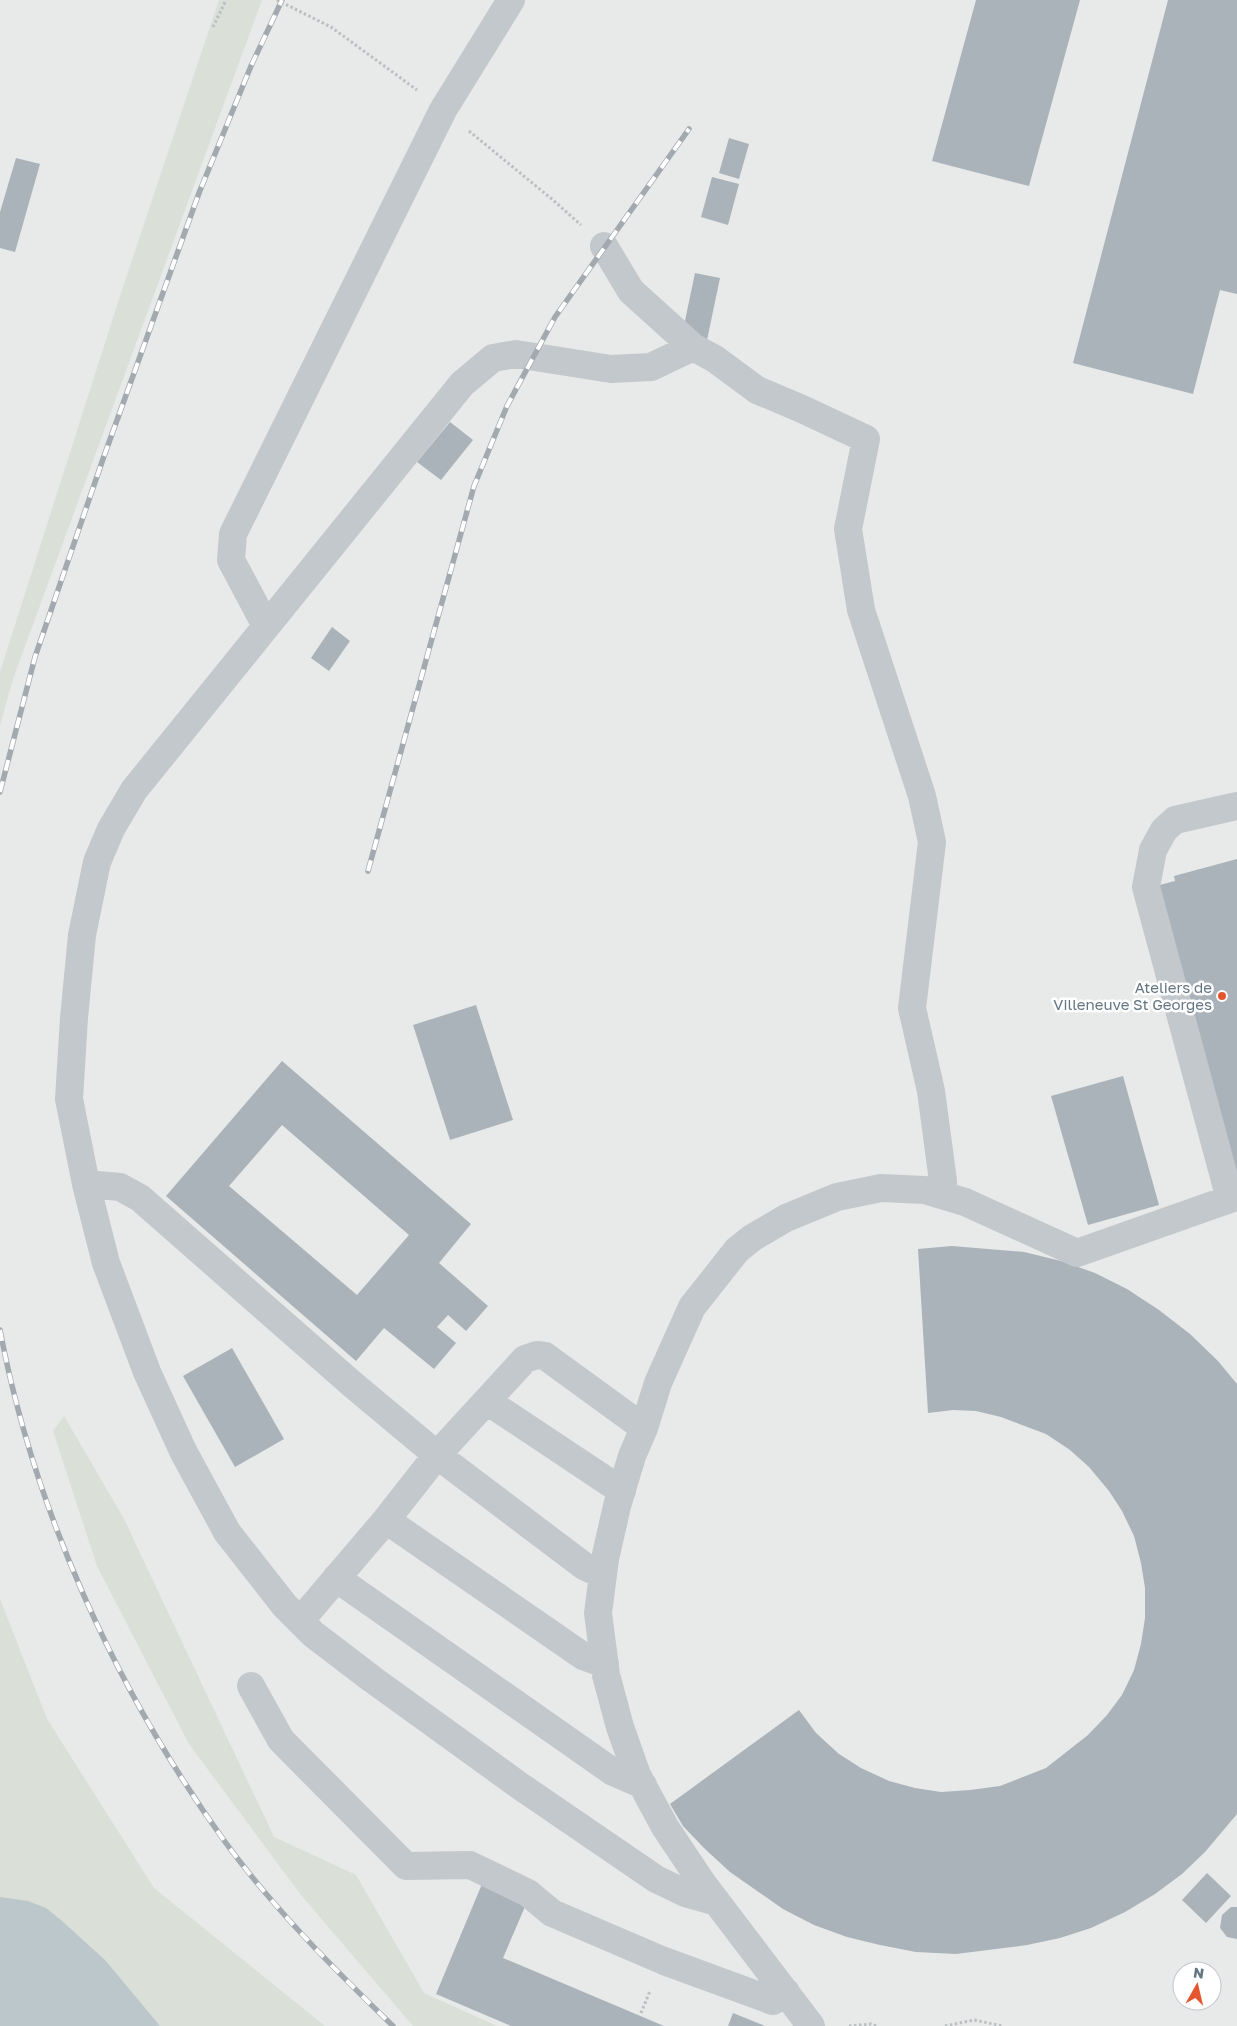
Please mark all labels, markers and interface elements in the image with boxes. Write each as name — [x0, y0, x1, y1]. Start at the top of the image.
place label: Ateliers de Villeneuve St Georges — [1053, 978, 1212, 1013]
marker: Ateliers de Villeneuve St Georges — [1216, 990, 1228, 1002]
north arrow — [1172, 1961, 1222, 2011]
text: N — [1192, 1963, 1205, 1982]

